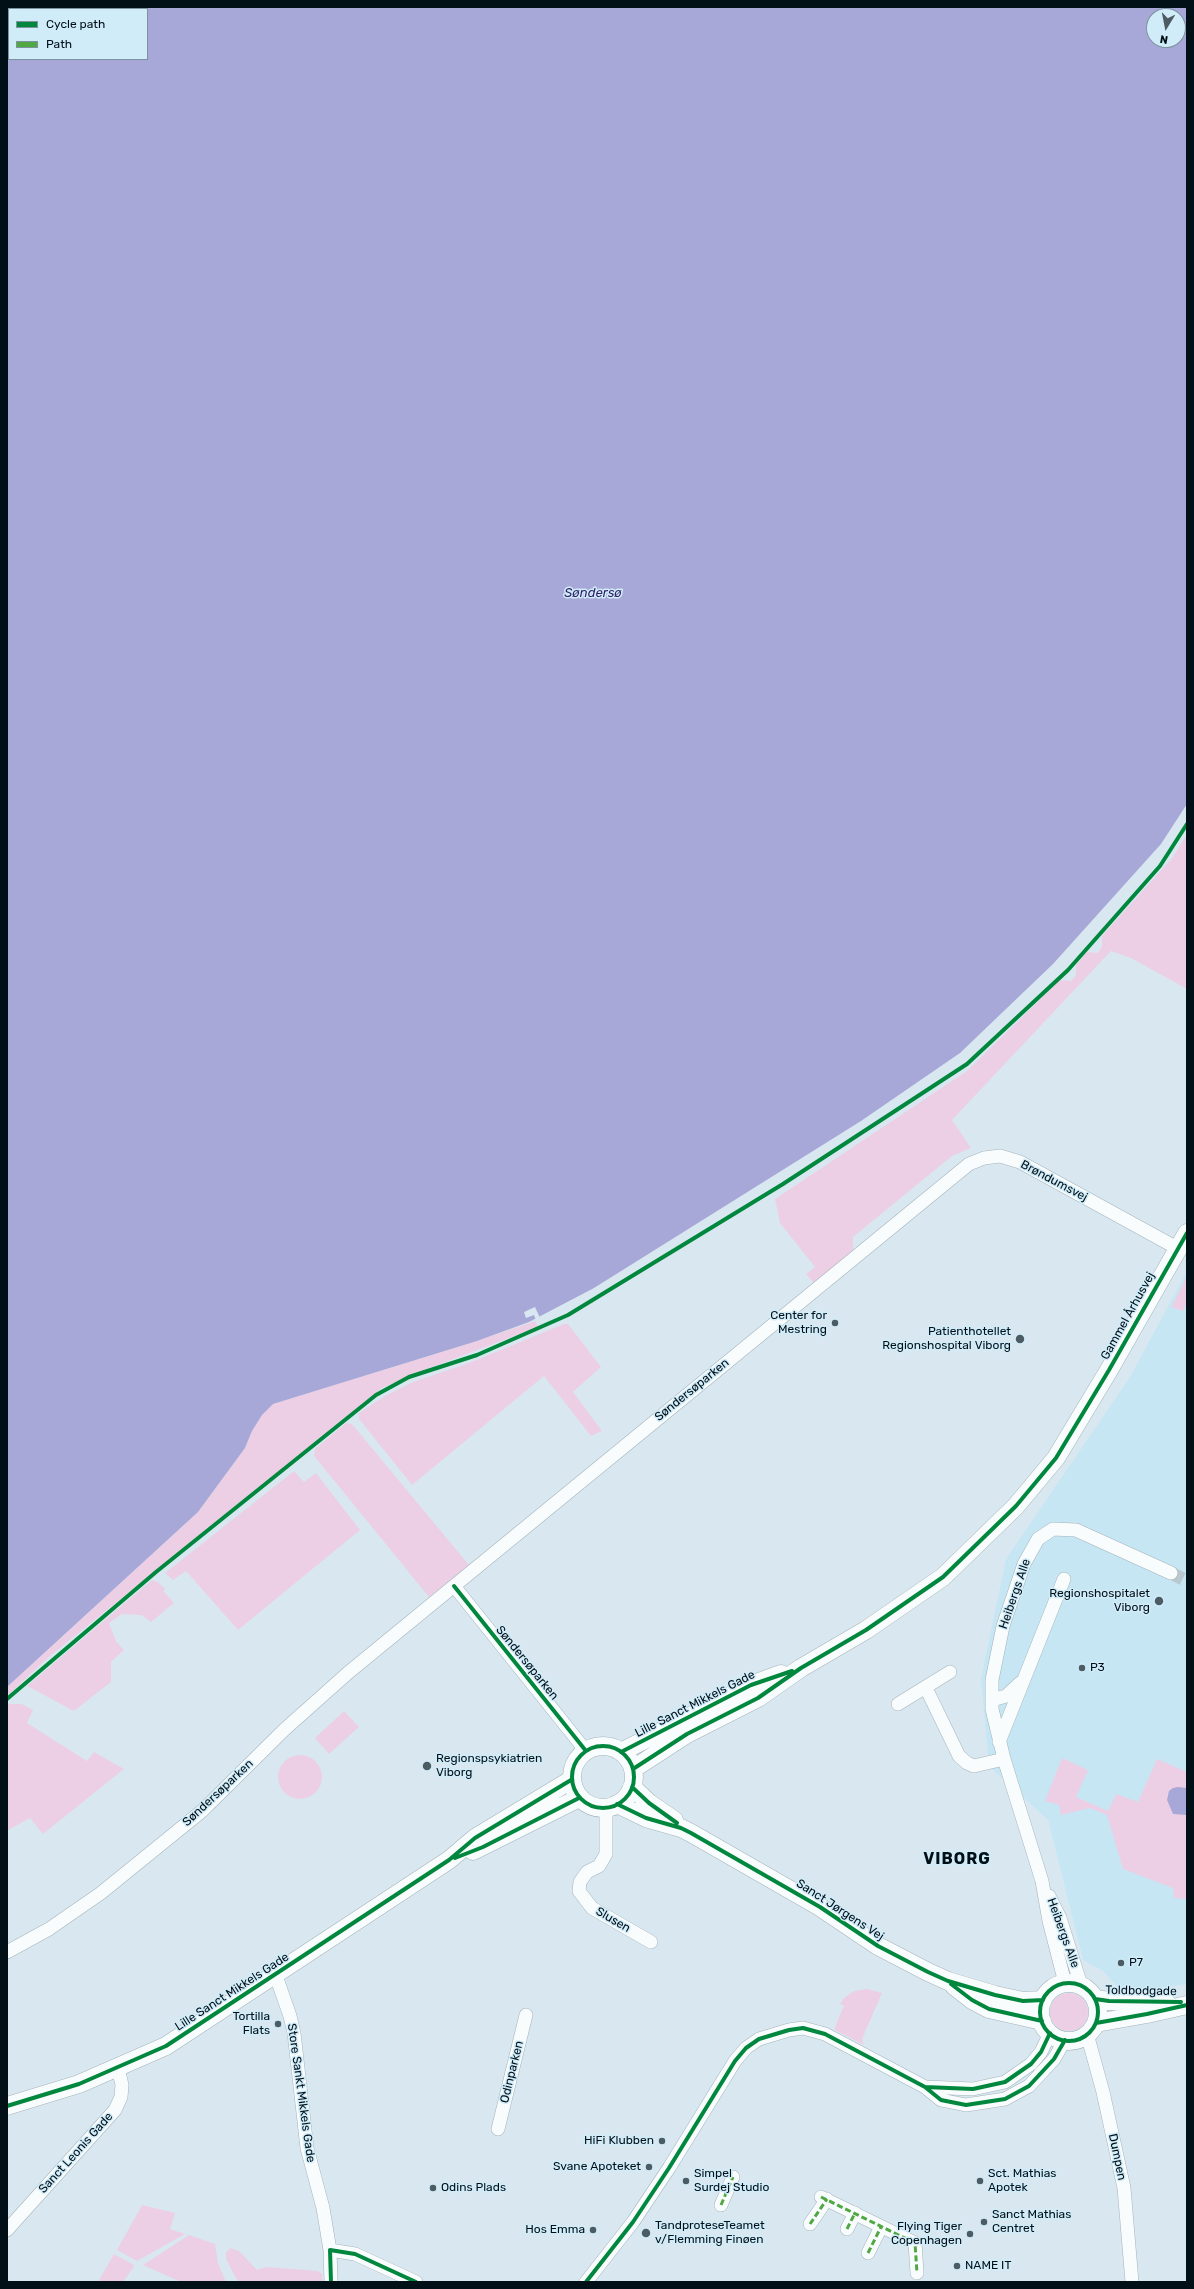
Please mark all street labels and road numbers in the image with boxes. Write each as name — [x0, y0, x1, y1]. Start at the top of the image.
street label: Brøndumsvej — [1018, 1157, 1090, 1205]
street label: Gammel Århusvej — [1098, 1270, 1158, 1362]
street label: Søndersøparken — [652, 1356, 732, 1424]
street label: Heibergs Alle — [996, 1557, 1034, 1631]
street label: Søndersøparken — [493, 1623, 561, 1703]
street label: Lille Sanct Mikkels Gade — [633, 1667, 757, 1741]
street label: Søndersøparken — [180, 1757, 256, 1829]
street label: Sanct Jørgens Vej — [793, 1876, 887, 1944]
street label: Heibergs Alle — [1044, 1896, 1082, 1970]
street label: Slusen — [593, 1904, 633, 1936]
street label: Lille Sanct Mikkels Gade — [172, 1950, 292, 2034]
street label: Toldbodgade — [1105, 1983, 1177, 1999]
street label: Store Sankt Mikkels Gade — [284, 2023, 318, 2163]
street label: Odinparken — [497, 2039, 527, 2105]
street label: Sanct Leonis Gade — [36, 2110, 116, 2196]
street label: Dumpen — [1105, 2132, 1129, 2182]

